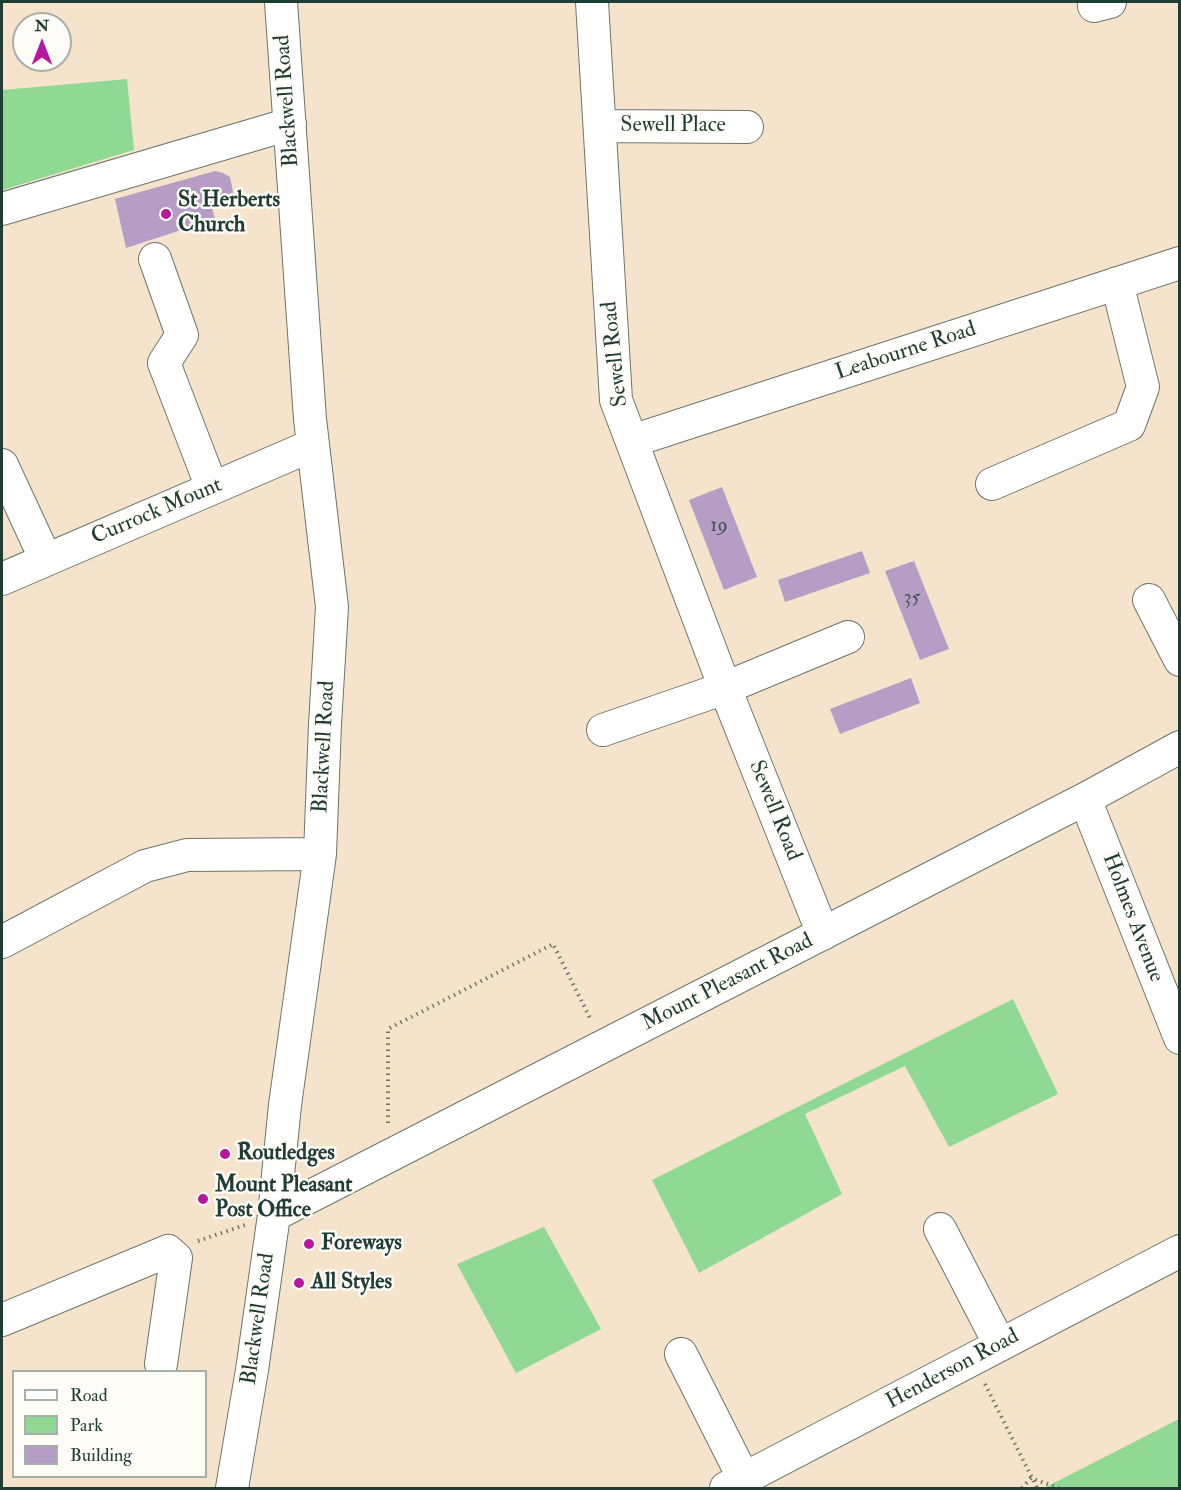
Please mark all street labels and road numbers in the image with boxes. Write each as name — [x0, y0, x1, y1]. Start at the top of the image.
street label: Blackwell Road — [270, 34, 306, 168]
street label: Sewell Place — [620, 113, 726, 139]
street label: Sewell Road — [597, 300, 635, 408]
street label: Leabourne Road — [832, 317, 980, 387]
street label: Currock Mount — [88, 473, 226, 551]
street label: Blackwell Road — [308, 680, 342, 814]
street label: Sewell Road — [742, 757, 806, 865]
street label: Holmes Avenue — [1095, 850, 1169, 986]
street label: Mount Pleasant Road — [638, 929, 818, 1037]
street label: Blackwell Road — [237, 1251, 281, 1387]
street label: Henderson Road — [882, 1324, 1024, 1416]

